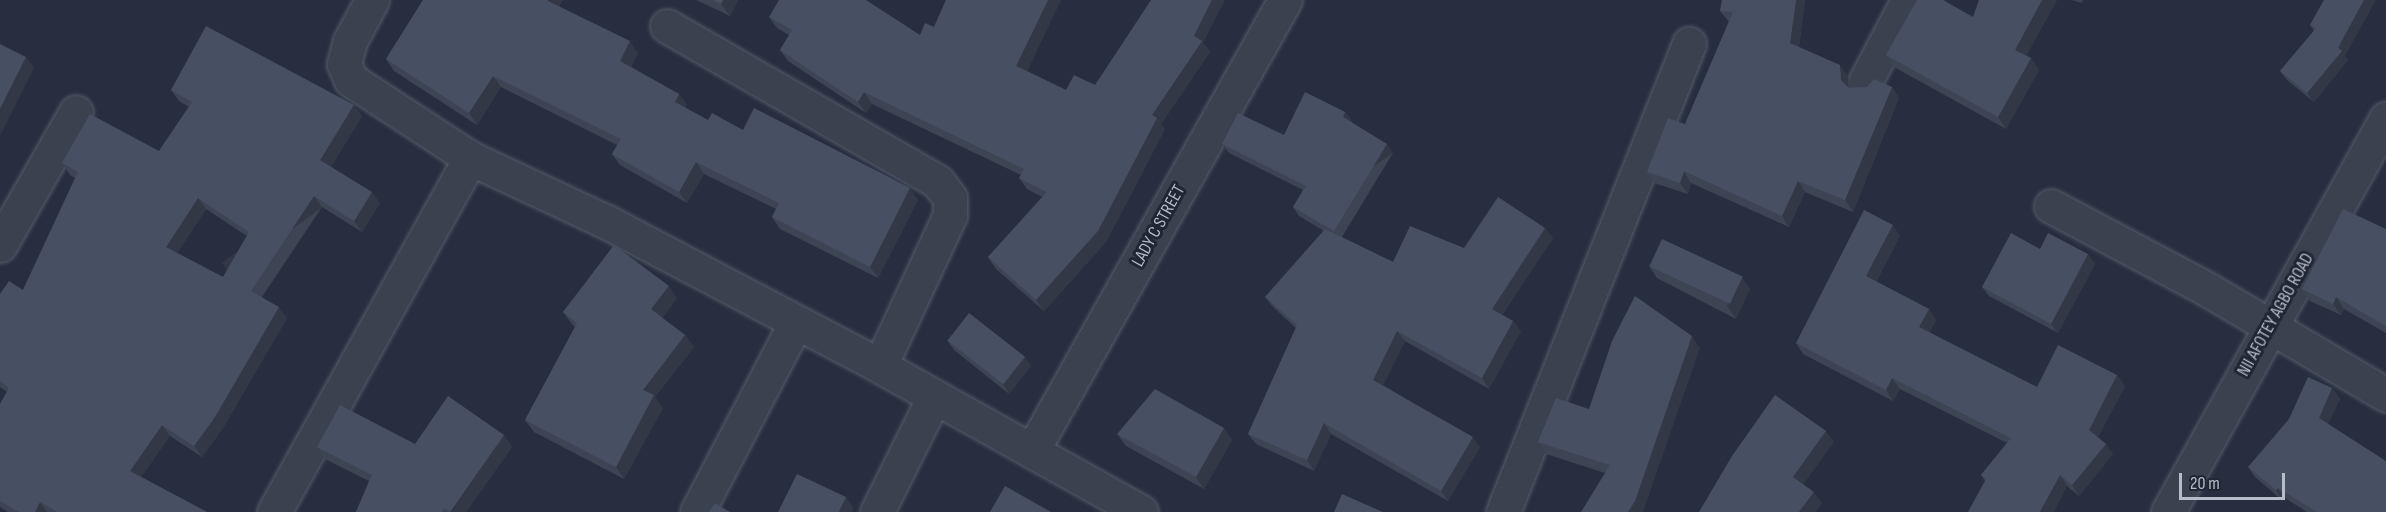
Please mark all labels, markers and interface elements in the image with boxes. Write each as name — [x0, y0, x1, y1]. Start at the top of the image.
street label: LADY C STREET — [1128, 181, 1190, 271]
street label: NII AFOTEY AGBO ROAD — [2233, 250, 2319, 380]
scale bar — [2182, 461, 2288, 499]
text: 20 m — [2190, 473, 2220, 494]

